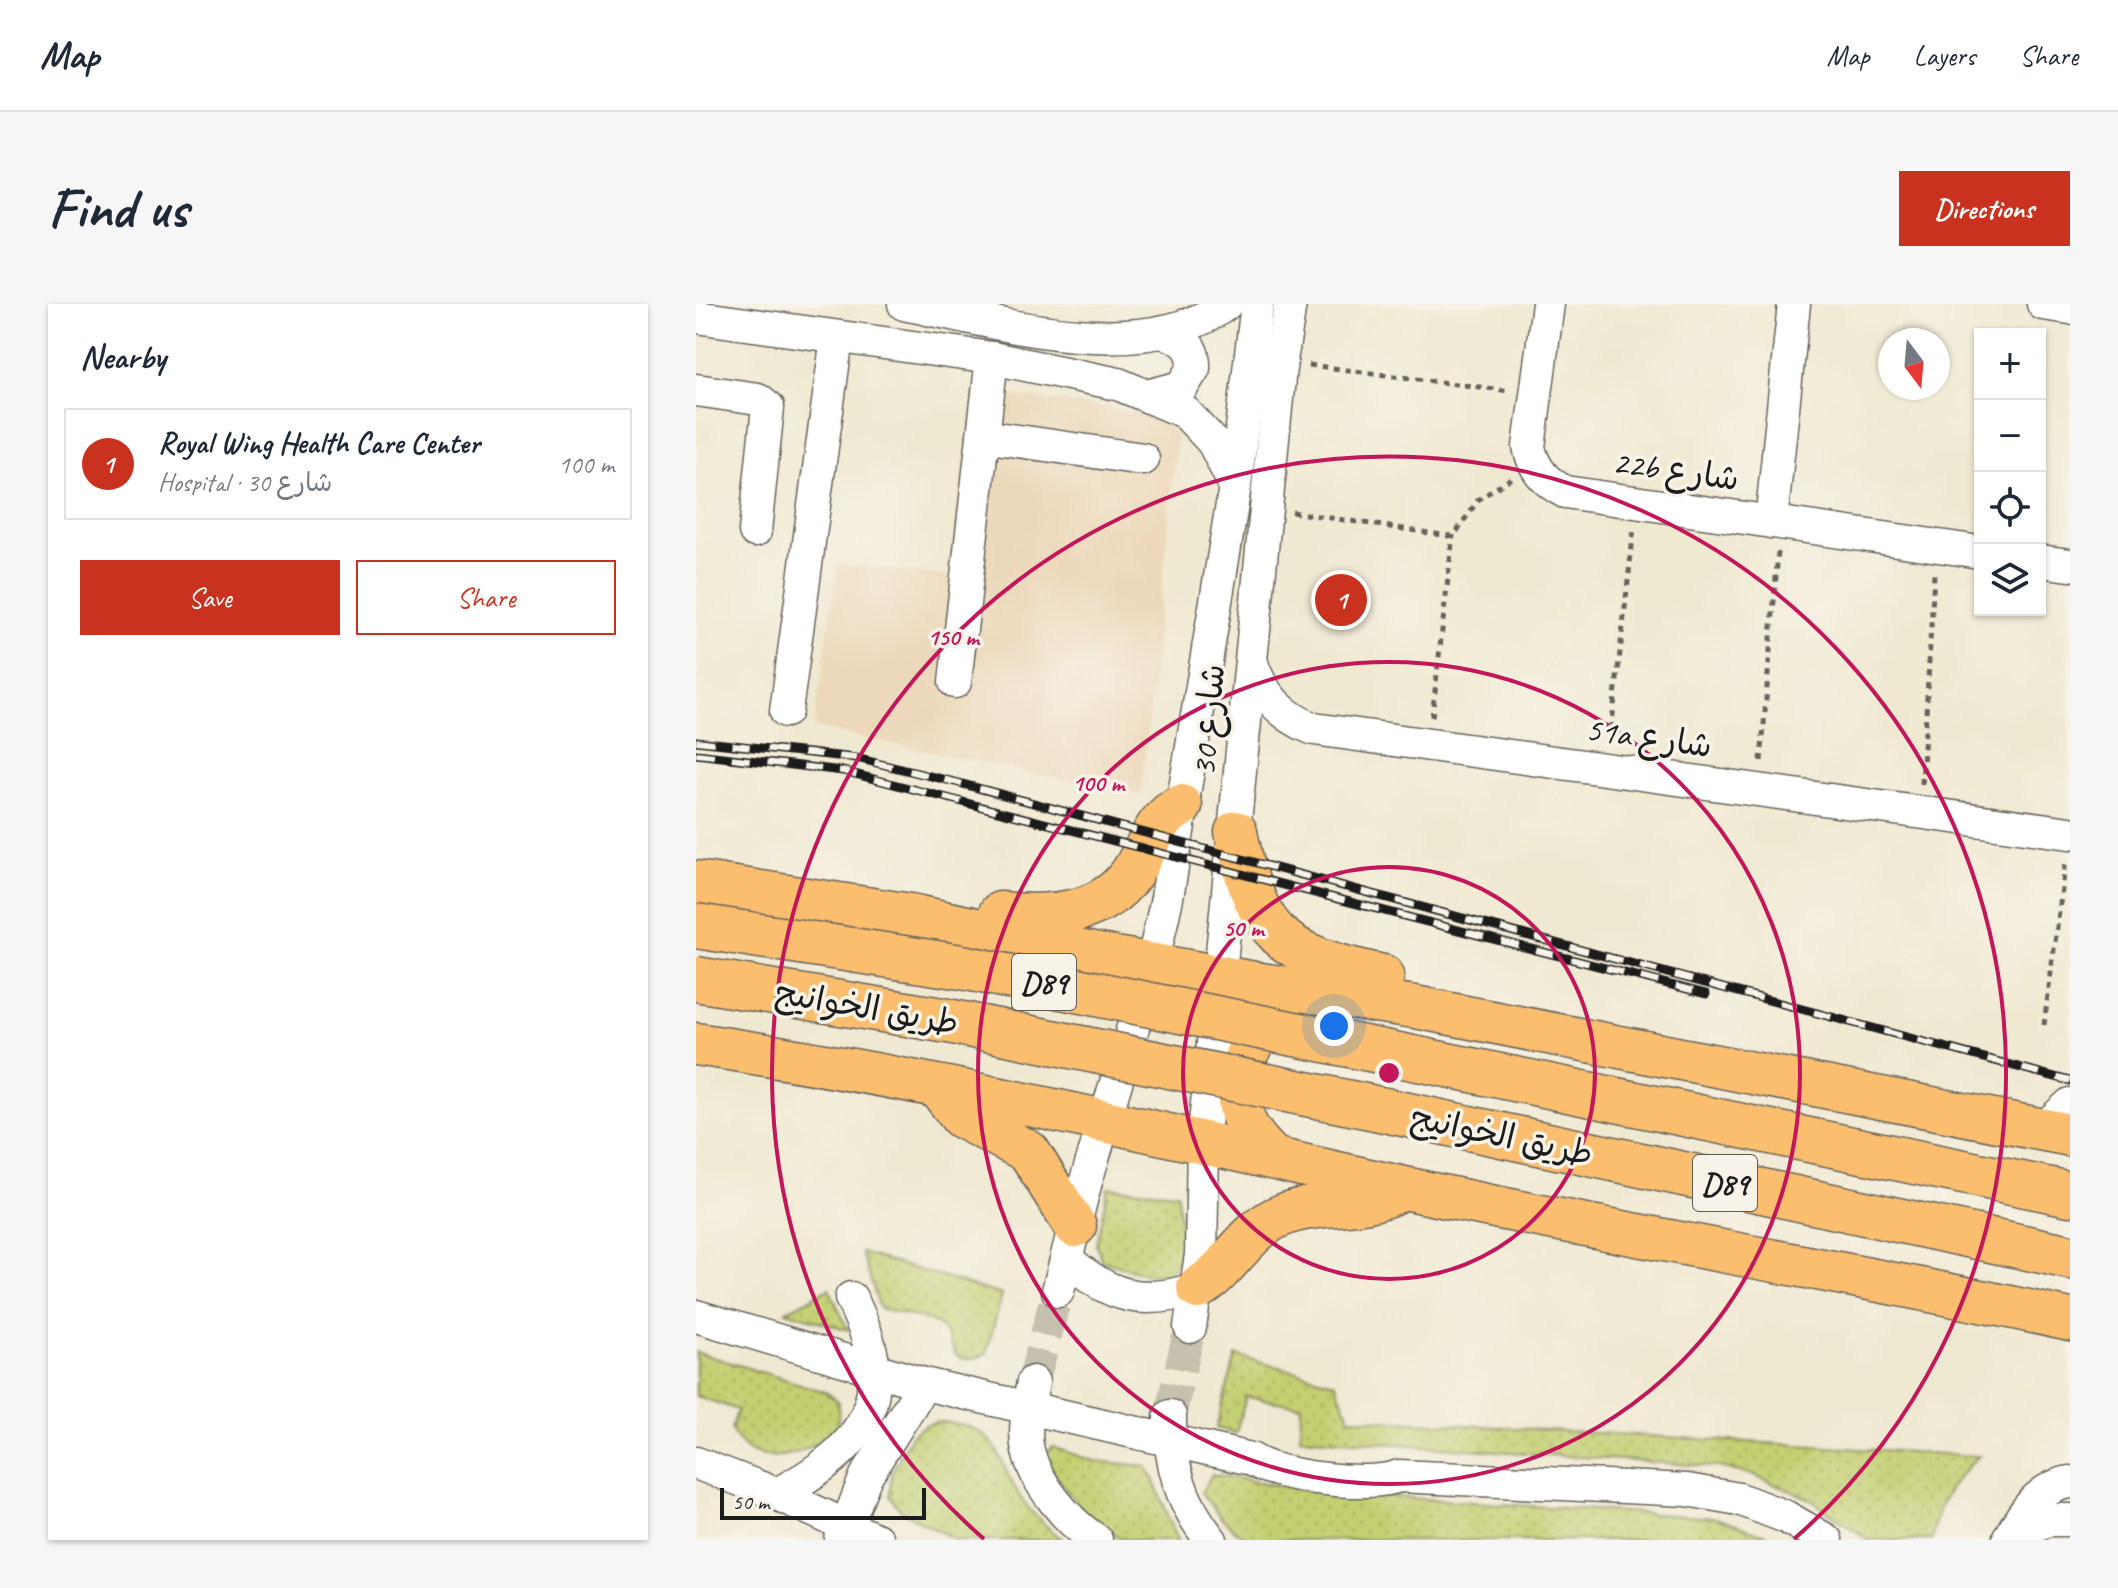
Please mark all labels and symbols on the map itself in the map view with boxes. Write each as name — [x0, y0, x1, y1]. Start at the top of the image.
north arrow — [1878, 328, 1950, 400]
street label: 22b شارع — [1610, 440, 1742, 502]
pin: 1 — [1315, 570, 1367, 630]
text: 150 m — [927, 622, 981, 652]
street label: شارع 30 — [1182, 662, 1236, 778]
street label: 51a شارع — [1583, 707, 1715, 769]
text: 100 m — [1072, 768, 1126, 798]
text: 50 m — [1223, 913, 1266, 943]
road number: D89 — [1012, 954, 1076, 1010]
street label: طريق الخوانيج — [772, 970, 962, 1045]
your location — [1314, 1006, 1354, 1046]
centre of rings — [1375, 1059, 1403, 1087]
street label: طريق الخوانيج — [1407, 1095, 1597, 1176]
road number: D89 — [1693, 1155, 1757, 1211]
scale bar — [720, 1484, 926, 1520]

